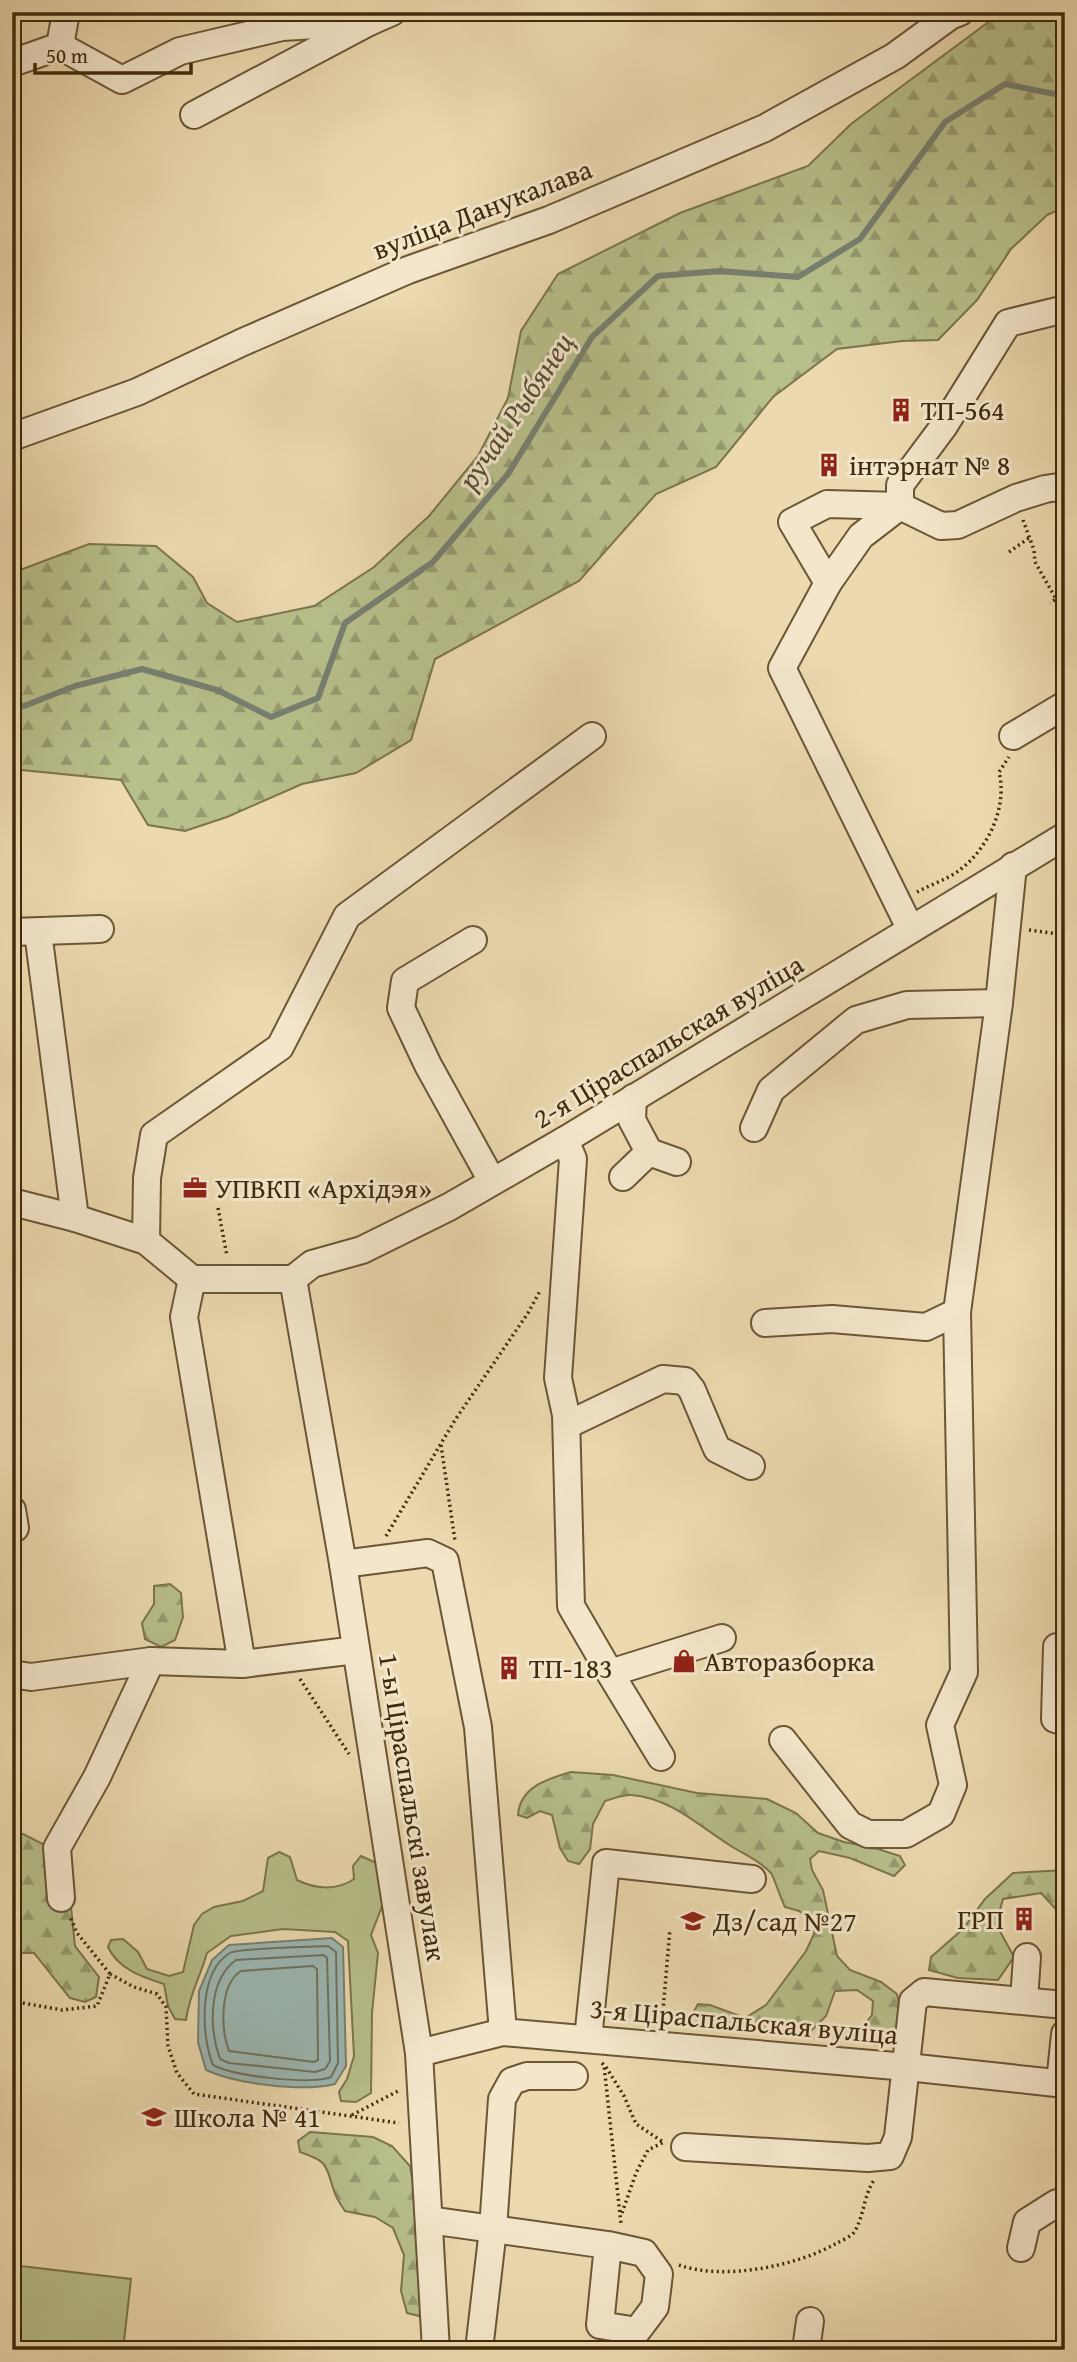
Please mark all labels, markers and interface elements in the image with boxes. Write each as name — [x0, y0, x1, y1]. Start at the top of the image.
scale bar — [35, 32, 191, 76]
text: 50 m — [46, 40, 88, 71]
street label: вуліца Данукалава — [366, 148, 598, 269]
water label: ручай Рыбянец — [446, 323, 584, 499]
place label: ТП-564 — [921, 389, 1005, 430]
building icon: ТП-564 — [887, 396, 915, 424]
place label: інтэрнат № 8 — [849, 444, 1010, 485]
building icon: інтэрнат № 8 — [815, 451, 843, 479]
street label: 2-я Ціраспальская вуліца — [525, 943, 811, 1138]
place label: УПВКП «Архідэя» — [215, 1167, 432, 1208]
office icon: УПВКП «Архідэя» — [181, 1174, 209, 1202]
place label: Авторазборка — [704, 1640, 875, 1681]
place label: ТП-183 — [529, 1647, 613, 1688]
shop icon: Авторазборка — [670, 1647, 698, 1675]
street label: 1-ы Ціраспальскі завулак — [369, 1650, 458, 1964]
building icon: ТП-183 — [495, 1654, 523, 1682]
place label: ГРП — [957, 1898, 1004, 1939]
place label: Дз/сад №27 — [712, 1900, 857, 1941]
building icon: ГРП — [1010, 1905, 1038, 1933]
school or university icon: Дз/сад №27 — [679, 1907, 707, 1935]
street label: 3-я Ціраспальская вуліца — [588, 1987, 900, 2054]
place label: Школа № 41 — [174, 2096, 321, 2137]
school or university icon: Школа № 41 — [140, 2103, 168, 2131]

